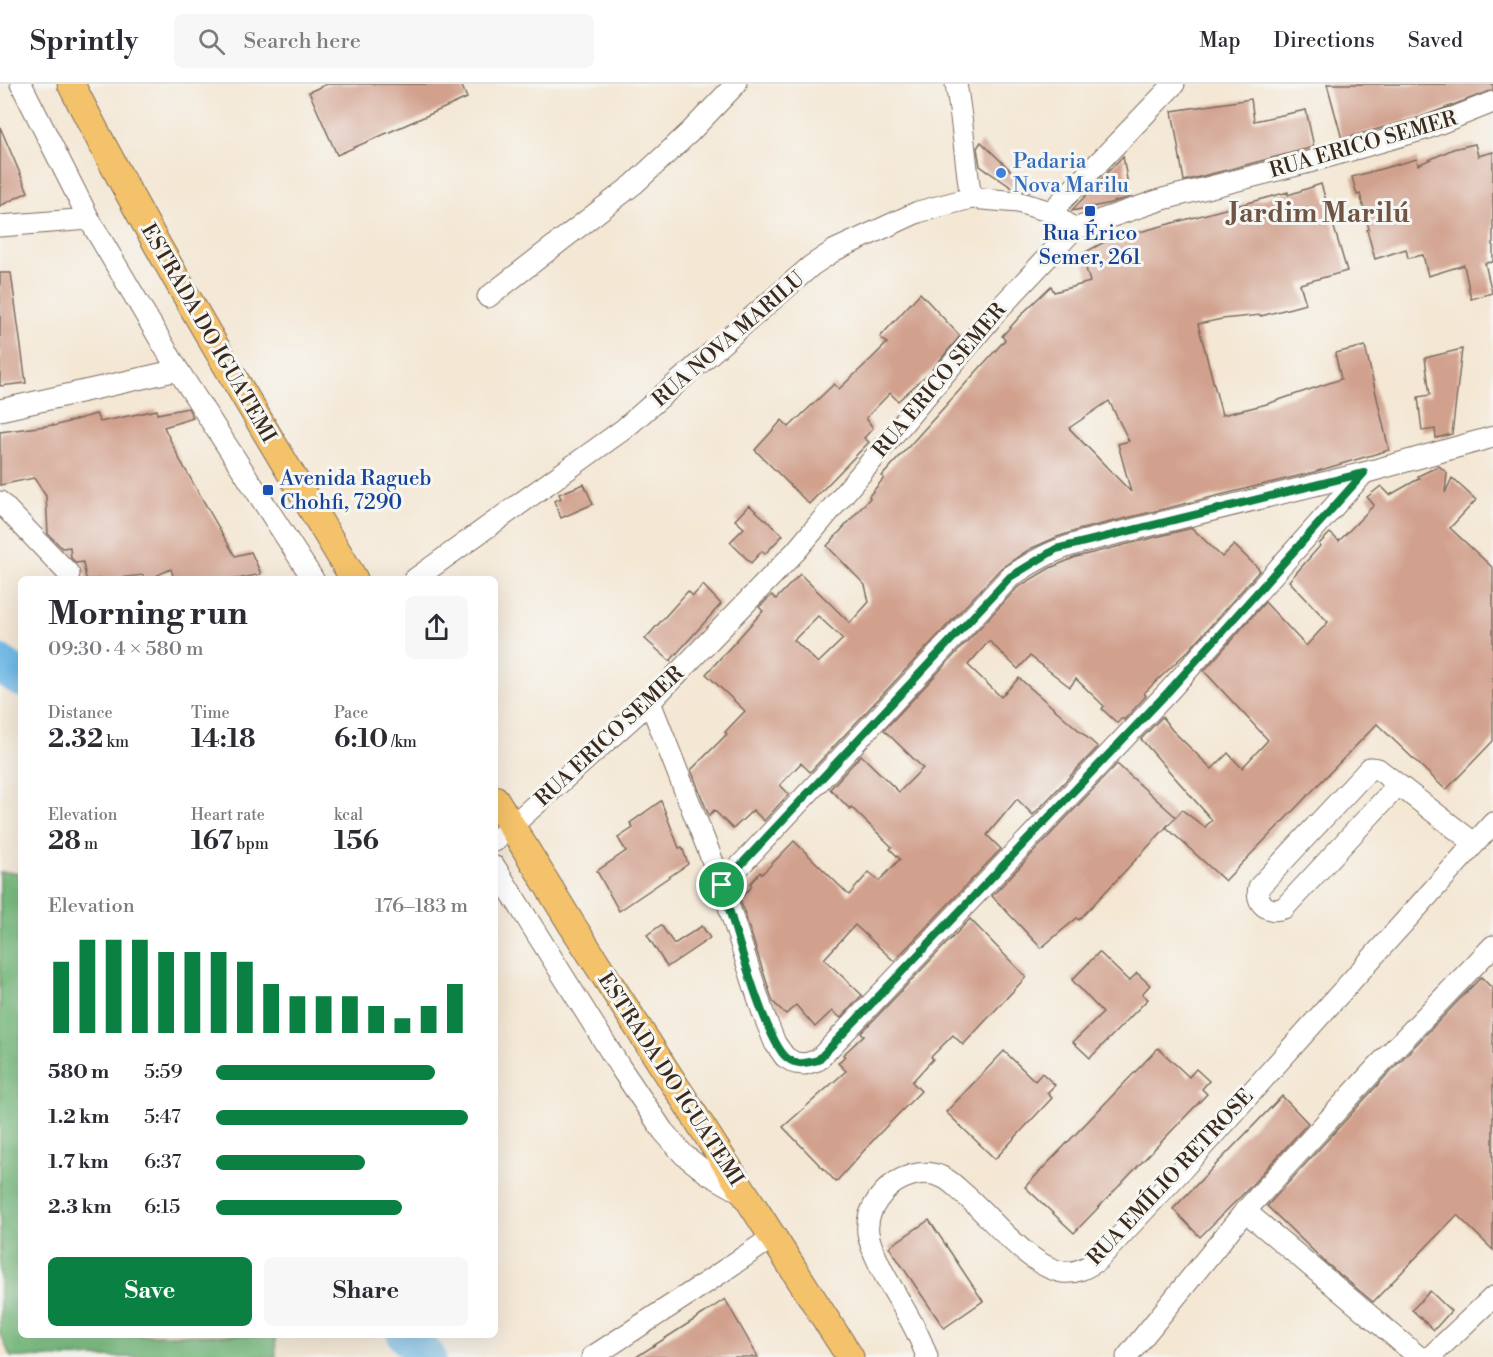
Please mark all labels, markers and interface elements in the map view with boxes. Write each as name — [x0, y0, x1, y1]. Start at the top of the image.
search box — [174, 14, 594, 68]
text: Sprintly — [30, 24, 138, 59]
icon: search — [195, 25, 228, 58]
text: Search here — [243, 28, 361, 55]
text: Map — [1199, 28, 1241, 54]
text: Directions — [1274, 28, 1375, 54]
text: Saved — [1408, 28, 1463, 54]
street label: RUA ERICO SEMER — [1267, 106, 1460, 184]
place label: Padaria Nova Marilu — [1013, 149, 1129, 199]
marker: Padaria Nova Marilu — [994, 166, 1008, 180]
district label: Jardim Marilú — [1225, 197, 1410, 231]
marker: Rua Érico Semer, 261 — [1083, 204, 1097, 218]
street label: ESTRADA DO IGUATEMI — [135, 219, 282, 448]
place label: Rua Érico Semer, 261 — [1039, 219, 1141, 271]
street label: RUA NOVA MARILU — [647, 266, 811, 413]
street label: RUA ERICO SEMER — [868, 298, 1012, 463]
place label: Avenida Ragueb Chohfi, 7290 — [279, 466, 432, 516]
marker: Avenida Ragueb Chohfi, 7290 — [261, 483, 275, 497]
text: Morning run — [48, 594, 248, 635]
button: share — [405, 596, 468, 659]
text: 09:30 · 4 × 580 m — [48, 637, 204, 662]
street label: RUA ERICO SEMER — [530, 661, 690, 812]
text: Distance — [48, 703, 113, 723]
text: Time — [191, 703, 230, 723]
text: Pace — [334, 703, 368, 723]
text: 2.32 — [48, 723, 103, 755]
text: 14:18 — [191, 723, 256, 755]
text: 6:10 — [334, 723, 388, 755]
text: km — [103, 732, 129, 752]
text: /km — [388, 732, 417, 752]
text: Elevation — [48, 805, 117, 825]
text: Heart rate — [191, 805, 265, 825]
text: kcal — [334, 805, 363, 825]
text: 28 — [48, 825, 81, 857]
text: 167 — [191, 825, 233, 857]
text: 156 — [334, 825, 379, 857]
text: m — [81, 834, 98, 854]
text: bpm — [233, 834, 269, 854]
pin — [696, 859, 747, 910]
icon: arrive — [705, 868, 738, 901]
text: Elevation — [48, 894, 135, 919]
text: 176–183 m — [375, 894, 468, 919]
street label: ESTRADA DO IGUATEMI — [592, 968, 749, 1191]
text: 580 m — [48, 1060, 109, 1085]
text: 5:59 — [144, 1060, 183, 1085]
street label: RUA EMÍLIO RETROSE — [1081, 1083, 1259, 1271]
text: 1.2 km — [48, 1105, 110, 1130]
text: 5:47 — [144, 1105, 181, 1130]
text: 1.7 km — [48, 1150, 109, 1175]
text: 6:37 — [144, 1150, 181, 1175]
text: 2.3 km — [48, 1195, 112, 1220]
text: 6:15 — [144, 1195, 180, 1220]
button: Save — [48, 1257, 252, 1326]
button: Share — [264, 1257, 468, 1326]

